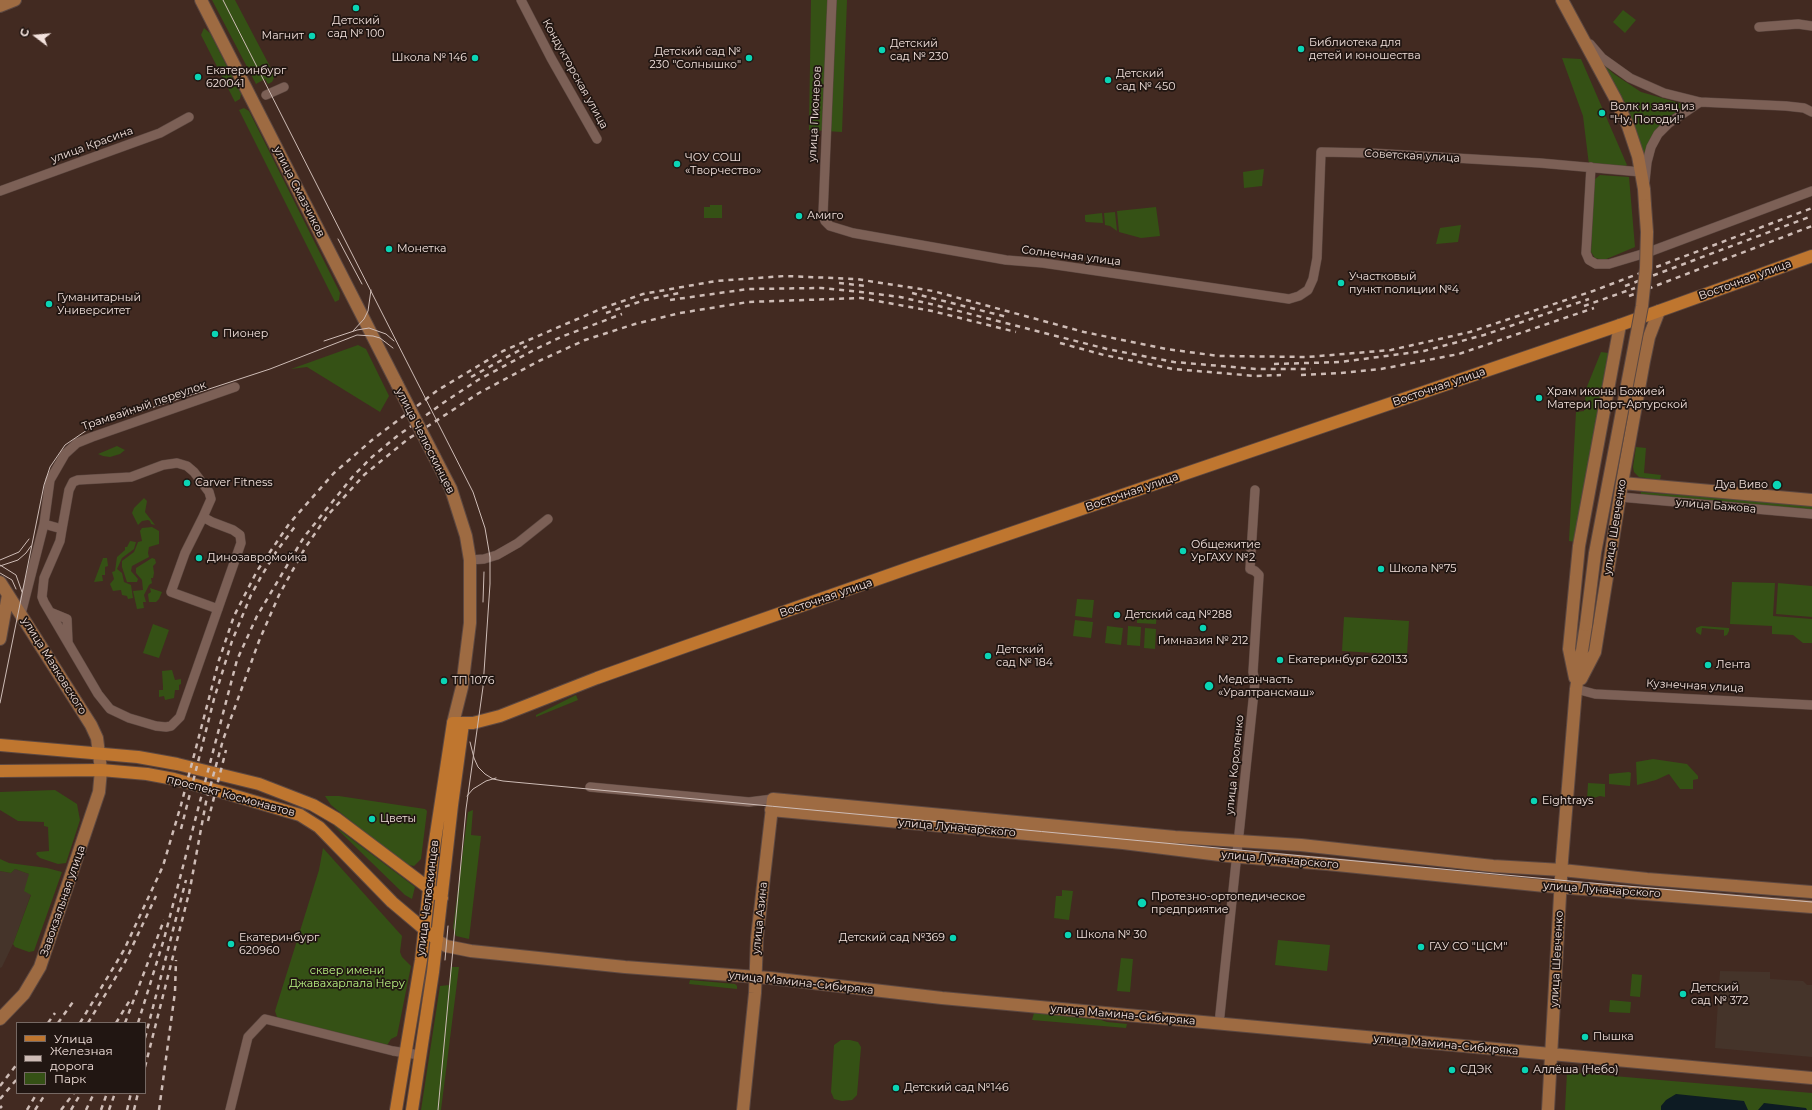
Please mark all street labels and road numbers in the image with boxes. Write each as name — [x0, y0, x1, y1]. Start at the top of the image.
street label: Кондукторская улица — [539, 17, 611, 131]
street label: улица Пионеров — [806, 66, 824, 162]
street label: улица Красина — [49, 124, 135, 166]
street label: улица Смазчиков — [270, 144, 328, 240]
street label: Советская улица — [1364, 147, 1460, 165]
street label: Солнечная улица — [1021, 243, 1121, 269]
street label: Восточная улица — [1697, 257, 1793, 303]
street label: Восточная улица — [1391, 365, 1487, 409]
street label: Трамвайный переулок — [80, 378, 208, 434]
street label: улица Челюскинцев — [393, 386, 457, 496]
street label: Восточная улица — [1084, 470, 1180, 514]
street label: улица Шевченко — [1601, 478, 1629, 576]
street label: улица Бажова — [1675, 496, 1757, 516]
street label: Восточная улица — [778, 576, 874, 620]
street label: улица Маяковского — [19, 615, 89, 717]
street label: Кузнечная улица — [1646, 677, 1744, 695]
street label: улица Короленко — [1223, 714, 1247, 816]
street label: проспект Космонавтов — [165, 773, 297, 819]
street label: улица Луначарского — [898, 816, 1016, 840]
street label: улица Челюскинцев — [414, 839, 442, 957]
street label: Завокзальная улица — [38, 844, 88, 958]
street label: улица Луначарского — [1221, 848, 1339, 872]
street label: улица Луначарского — [1543, 879, 1661, 901]
street label: улица Азина — [750, 881, 770, 955]
street label: улица Шевченко — [1548, 910, 1566, 1008]
street label: улица Мамина-Сибиряка — [728, 969, 874, 997]
street label: улица Мамина-Сибиряка — [1050, 1002, 1196, 1028]
street label: улица Мамина-Сибиряка — [1373, 1032, 1519, 1058]

